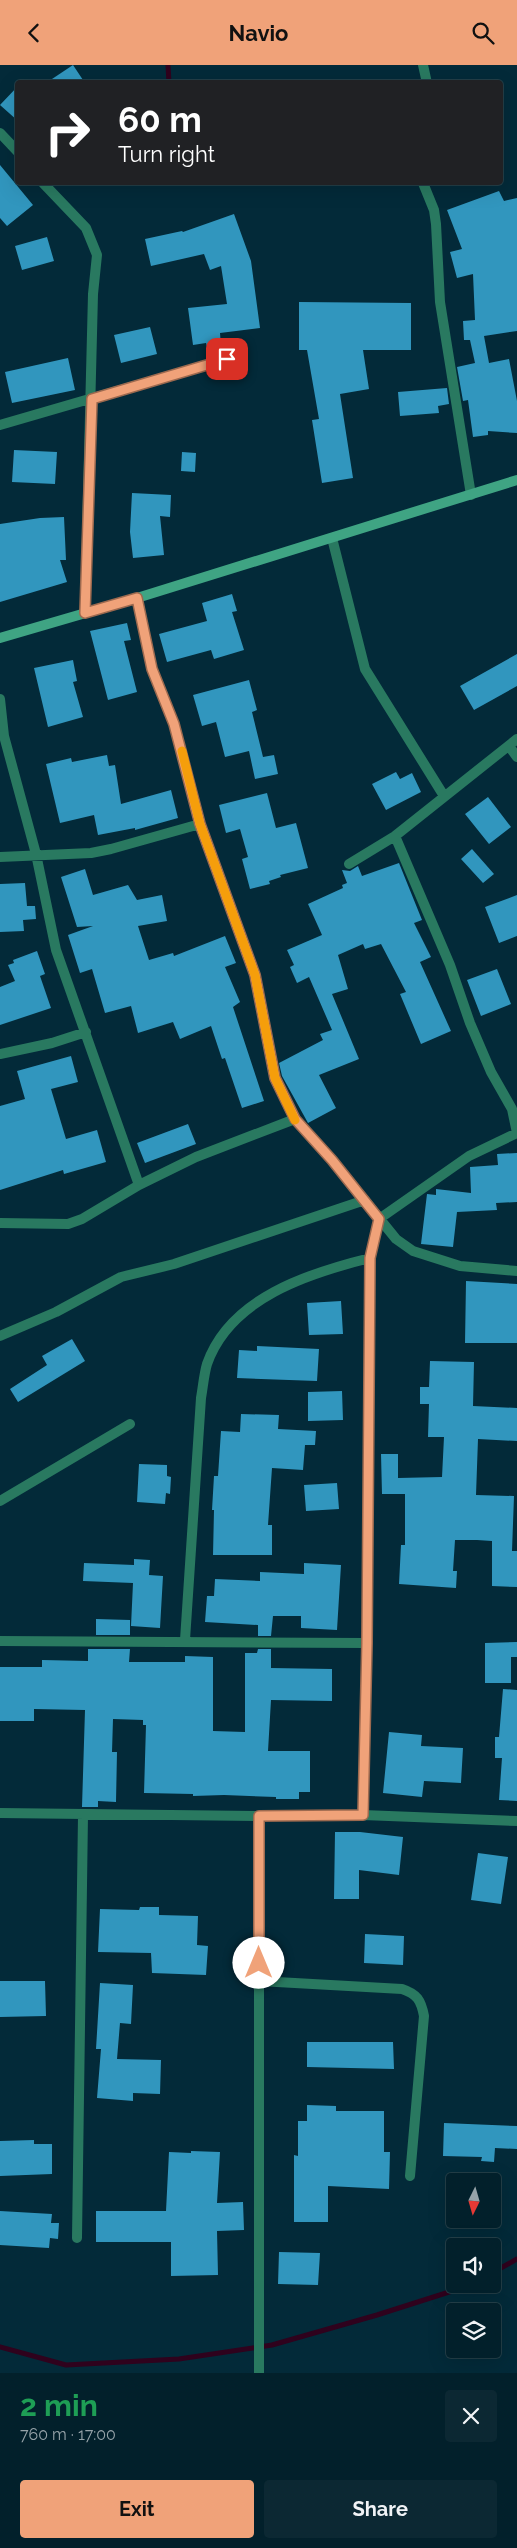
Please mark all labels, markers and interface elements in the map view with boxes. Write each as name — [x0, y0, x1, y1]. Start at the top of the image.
icon: back — [20, 19, 48, 47]
icon: search — [469, 19, 497, 47]
text: Navio — [229, 20, 288, 46]
text: 60 m — [118, 99, 202, 140]
icon: right — [35, 100, 100, 165]
text: Turn right — [118, 141, 215, 167]
pin — [206, 338, 248, 380]
icon: arrive — [213, 345, 241, 373]
position arrow — [232, 1936, 284, 1988]
north arrow — [446, 2173, 501, 2227]
map controls — [446, 2173, 501, 2358]
button: sound — [446, 2238, 501, 2293]
button: layers — [446, 2303, 501, 2358]
text: 2 min — [20, 2388, 98, 2423]
button: close — [445, 2390, 497, 2442]
text: 760 m · 17:00 — [20, 2425, 116, 2444]
button: Exit — [20, 2480, 254, 2538]
button: Share — [264, 2480, 497, 2538]

